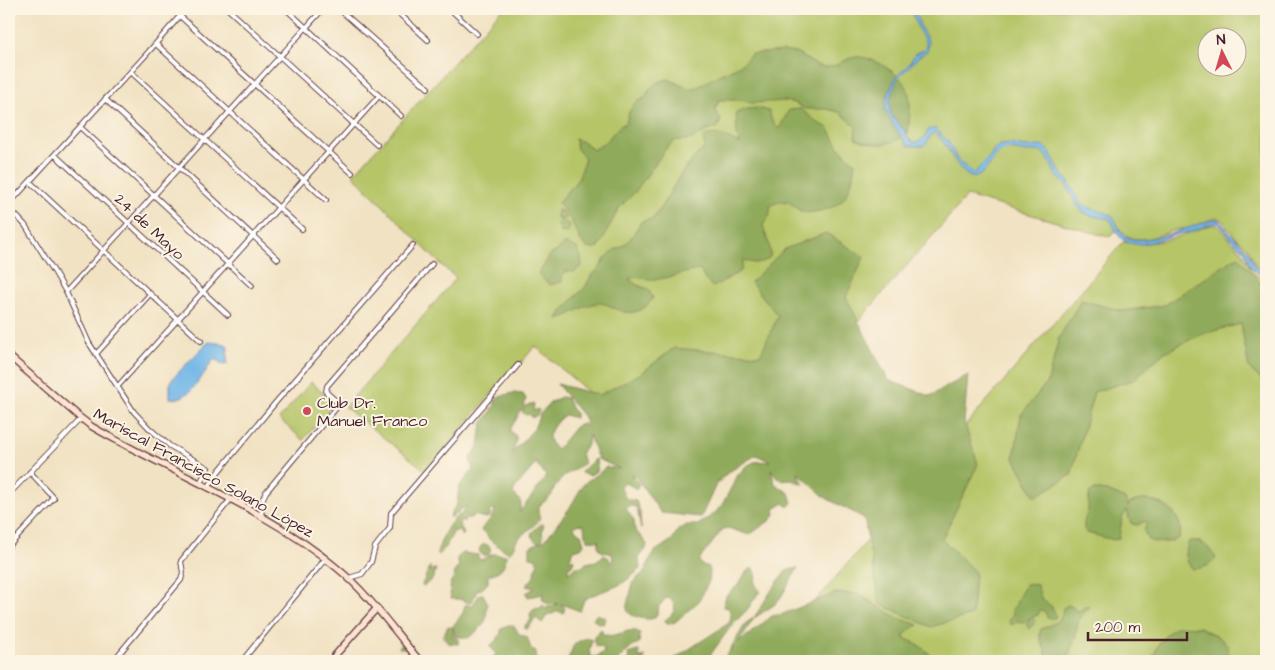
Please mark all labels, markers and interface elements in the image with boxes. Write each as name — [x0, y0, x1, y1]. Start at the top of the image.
north arrow — [1198, 28, 1248, 78]
text: N — [1216, 30, 1226, 50]
street label: 24 de Mayo — [109, 188, 189, 266]
place label: Club Dr. Manuel Franco — [317, 392, 427, 432]
street label: Mariscal Francisco Solano López — [89, 403, 318, 543]
marker: Club Dr. Manuel Franco — [301, 405, 313, 417]
scale bar — [1088, 610, 1186, 642]
text: 200 m — [1095, 617, 1141, 638]

